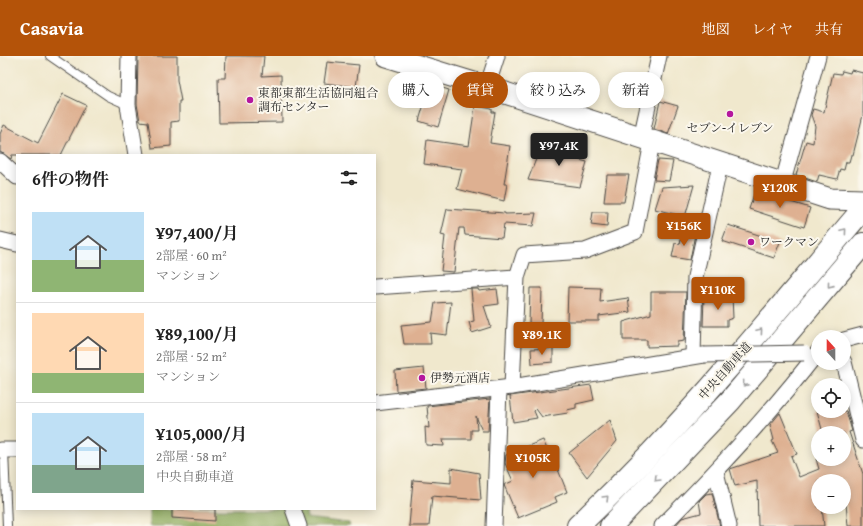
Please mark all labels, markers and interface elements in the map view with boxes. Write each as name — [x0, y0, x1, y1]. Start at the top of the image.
text: Casavia — [20, 14, 83, 42]
text: 地図 — [702, 19, 730, 39]
text: レイヤ — [752, 19, 793, 39]
text: 共有 — [815, 19, 843, 39]
chip: 購入 — [388, 72, 444, 108]
chip: 賃貸 — [452, 72, 508, 108]
chip: 絞り込み — [516, 72, 600, 108]
chip: 新着 — [608, 72, 664, 108]
place label: 東都東都生活協同組合 調布センター — [258, 84, 378, 115]
marker: 東都東都生活協同組合 調布センター — [245, 95, 255, 105]
marker: セブン-イレブン — [725, 109, 735, 119]
place label: セブン-イレブン — [686, 119, 774, 136]
pin: ¥97.4K — [526, 133, 592, 167]
text: ¥97.4K — [540, 136, 578, 155]
text: 6件の物件 — [32, 166, 109, 191]
icon: filters — [338, 167, 360, 189]
pin: ¥120K — [752, 175, 808, 209]
text: ¥120K — [762, 178, 798, 197]
pin: ¥156K — [656, 213, 712, 247]
text: ¥156K — [666, 216, 702, 235]
text: ¥97,400/月 — [156, 220, 239, 245]
icon: home — [64, 228, 112, 276]
one-way arrow — [840, 229, 847, 236]
place label: ワークマン — [759, 233, 819, 250]
marker: ワークマン — [746, 237, 756, 247]
text: 2部屋 · 60 m² — [156, 246, 227, 265]
text: マンション — [156, 266, 220, 285]
pin: ¥110K — [690, 277, 746, 311]
text: ¥110K — [700, 280, 736, 299]
one-way arrow — [827, 281, 834, 288]
text: ¥89,100/月 — [156, 321, 239, 346]
pin: ¥89.1K — [509, 322, 575, 356]
text: ¥89.1K — [523, 325, 561, 344]
one-way arrow — [756, 328, 763, 335]
icon: home — [64, 329, 112, 377]
north arrow — [811, 330, 851, 370]
map controls — [811, 330, 851, 514]
street label: 中央自動車道 — [694, 338, 755, 403]
text: 2部屋 · 52 m² — [156, 347, 227, 366]
text: マンション — [156, 367, 220, 386]
place label: 伊勢元酒店 — [430, 369, 490, 386]
marker: 伊勢元酒店 — [417, 373, 427, 383]
button: locate — [811, 378, 851, 418]
one-way arrow — [742, 379, 749, 386]
text: ¥105,000/月 — [156, 421, 248, 446]
button: + — [811, 426, 851, 466]
icon: home — [64, 429, 112, 477]
pin: ¥105K — [505, 445, 561, 479]
text: 2部屋 · 58 m² — [156, 447, 227, 466]
text: ¥105K — [515, 448, 551, 467]
text: 中央自動車道 — [156, 467, 234, 486]
one-way arrow — [654, 474, 662, 482]
button: − — [811, 474, 851, 514]
one-way arrow — [601, 495, 609, 503]

